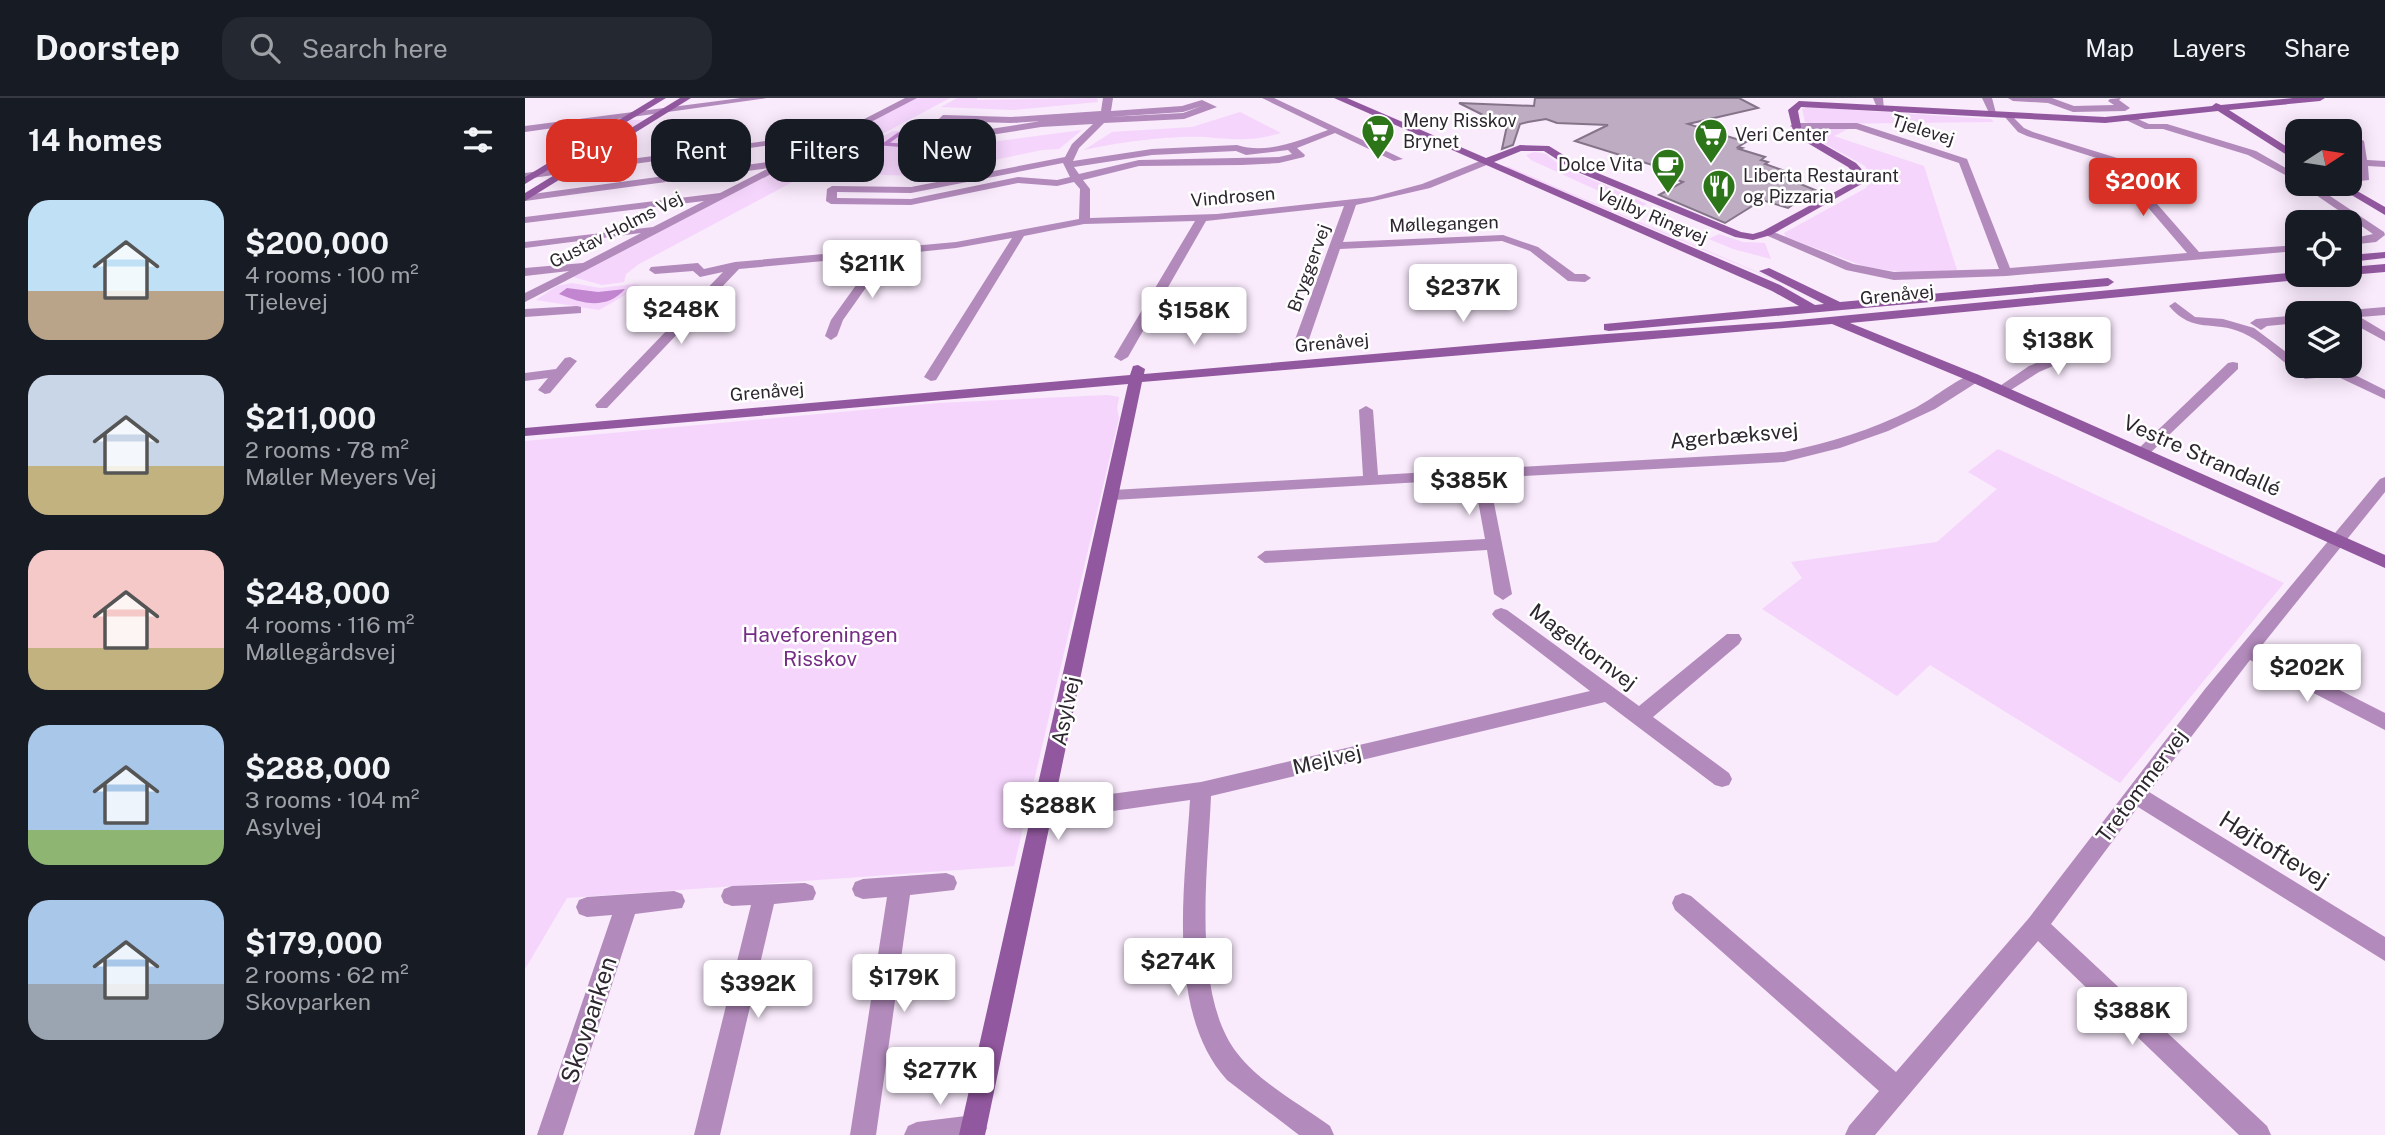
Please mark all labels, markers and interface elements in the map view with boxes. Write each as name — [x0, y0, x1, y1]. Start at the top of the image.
search box — [222, 17, 712, 80]
text: Doorstep — [35, 29, 180, 67]
icon: search — [246, 29, 284, 67]
text: Search here — [302, 33, 448, 64]
text: Map — [2085, 34, 2134, 62]
text: Layers — [2172, 34, 2246, 62]
text: Share — [2284, 34, 2350, 62]
place label: Meny Risskov Brynet — [1403, 110, 1517, 152]
street label: Tjelevej — [1889, 110, 1957, 150]
supermarket icon: Meny Risskov Brynet — [1359, 112, 1397, 161]
supermarket icon: Veri Center — [1692, 116, 1730, 165]
chip: Buy — [546, 119, 637, 182]
chip: Rent — [651, 119, 751, 182]
chip: Filters — [765, 119, 884, 182]
chip: New — [898, 119, 996, 182]
north arrow — [2285, 119, 2363, 196]
map controls — [2285, 119, 2362, 378]
icon: filters — [459, 121, 497, 159]
text: 14 homes — [28, 122, 162, 158]
place label: Veri Center — [1735, 124, 1829, 145]
cafe icon: Dolce Vita — [1649, 146, 1687, 195]
place label: Dolce Vita — [1558, 154, 1643, 175]
pin: $200K — [2094, 158, 2192, 218]
place label: Liberta Restaurant og Pizzaria — [1743, 165, 1899, 207]
restaurant icon: Liberta Restaurant og Pizzaria — [1700, 167, 1738, 216]
text: $200K — [2105, 167, 2181, 194]
street label: Vindrosen — [1190, 182, 1276, 211]
street label: Vejlby Ringvej — [1594, 183, 1711, 248]
street label: Gustav Holms Vej — [546, 187, 686, 272]
button: locate — [2285, 210, 2362, 287]
street label: Møllegangen — [1389, 211, 1499, 236]
street label: Bryggervej — [1283, 221, 1334, 315]
text: $200,000 — [245, 225, 389, 261]
icon: home — [84, 228, 168, 312]
pin: $211K — [823, 240, 921, 300]
text: $211K — [839, 249, 905, 276]
text: 4 rooms · 100 m² — [245, 261, 419, 288]
pin: $237K — [1414, 264, 1512, 324]
text: $237K — [1425, 273, 1501, 300]
street label: Grenåvej — [1859, 280, 1935, 309]
pin: $248K — [632, 286, 730, 346]
text: Tjelevej — [245, 288, 328, 315]
pin: $158K — [1145, 288, 1243, 347]
text: $248K — [642, 295, 720, 322]
text: $158K — [1158, 296, 1230, 323]
button: layers — [2285, 301, 2362, 378]
pin: $138K — [2009, 317, 2107, 377]
text: $138K — [2022, 326, 2094, 353]
street label: Grenåvej — [1294, 329, 1370, 356]
street label: Grenåvej — [729, 378, 805, 405]
text: $211,000 — [245, 400, 376, 436]
icon: home — [84, 403, 168, 487]
street label: Vestre Strandallé — [2120, 410, 2285, 501]
street label: Agerbæksvej — [1669, 417, 1799, 454]
text: 2 rooms · 78 m² — [245, 436, 409, 463]
pin: $385K — [1420, 458, 1518, 517]
text: Møller Meyers Vej — [245, 463, 437, 490]
text: $385K — [1430, 466, 1508, 493]
text: $248,000 — [245, 575, 390, 611]
icon: home — [84, 578, 168, 662]
street label: Mageltornvej — [1525, 598, 1642, 695]
text: 4 rooms · 116 m² — [245, 611, 414, 638]
park label: Haveforeningen Risskov — [742, 622, 898, 671]
text: Møllegårdsvej — [245, 638, 396, 665]
pin: $202K — [2258, 644, 2356, 704]
text: $202K — [2269, 653, 2345, 680]
street label: Asylvej — [1046, 674, 1085, 748]
street label: Tretommervej — [2091, 724, 2192, 847]
street label: Mejlvej — [1290, 739, 1364, 780]
text: $288,000 — [245, 750, 391, 786]
icon: home — [84, 753, 168, 837]
pin: $288K — [1009, 782, 1107, 842]
text: 3 rooms · 104 m² — [245, 786, 419, 813]
text: $288K — [1019, 791, 1097, 818]
street label: Højtoftevej — [2215, 805, 2334, 894]
text: Asylvej — [245, 813, 322, 840]
text: $179,000 — [245, 925, 383, 961]
icon: home — [84, 928, 168, 1012]
pin: $274K — [1129, 939, 1227, 998]
text: $274K — [1140, 947, 1216, 974]
street label: Skovparken — [554, 953, 622, 1087]
pin: $179K — [855, 954, 953, 1014]
pin: $392K — [709, 960, 807, 1020]
text: 2 rooms · 62 m² — [245, 961, 409, 988]
text: $179K — [868, 963, 940, 990]
text: $392K — [719, 969, 797, 996]
text: Skovparken — [245, 988, 371, 1015]
pin: $388K — [2083, 988, 2181, 1047]
text: $388K — [2093, 996, 2171, 1023]
pin: $277K — [891, 1048, 989, 1107]
text: $277K — [902, 1056, 978, 1083]

